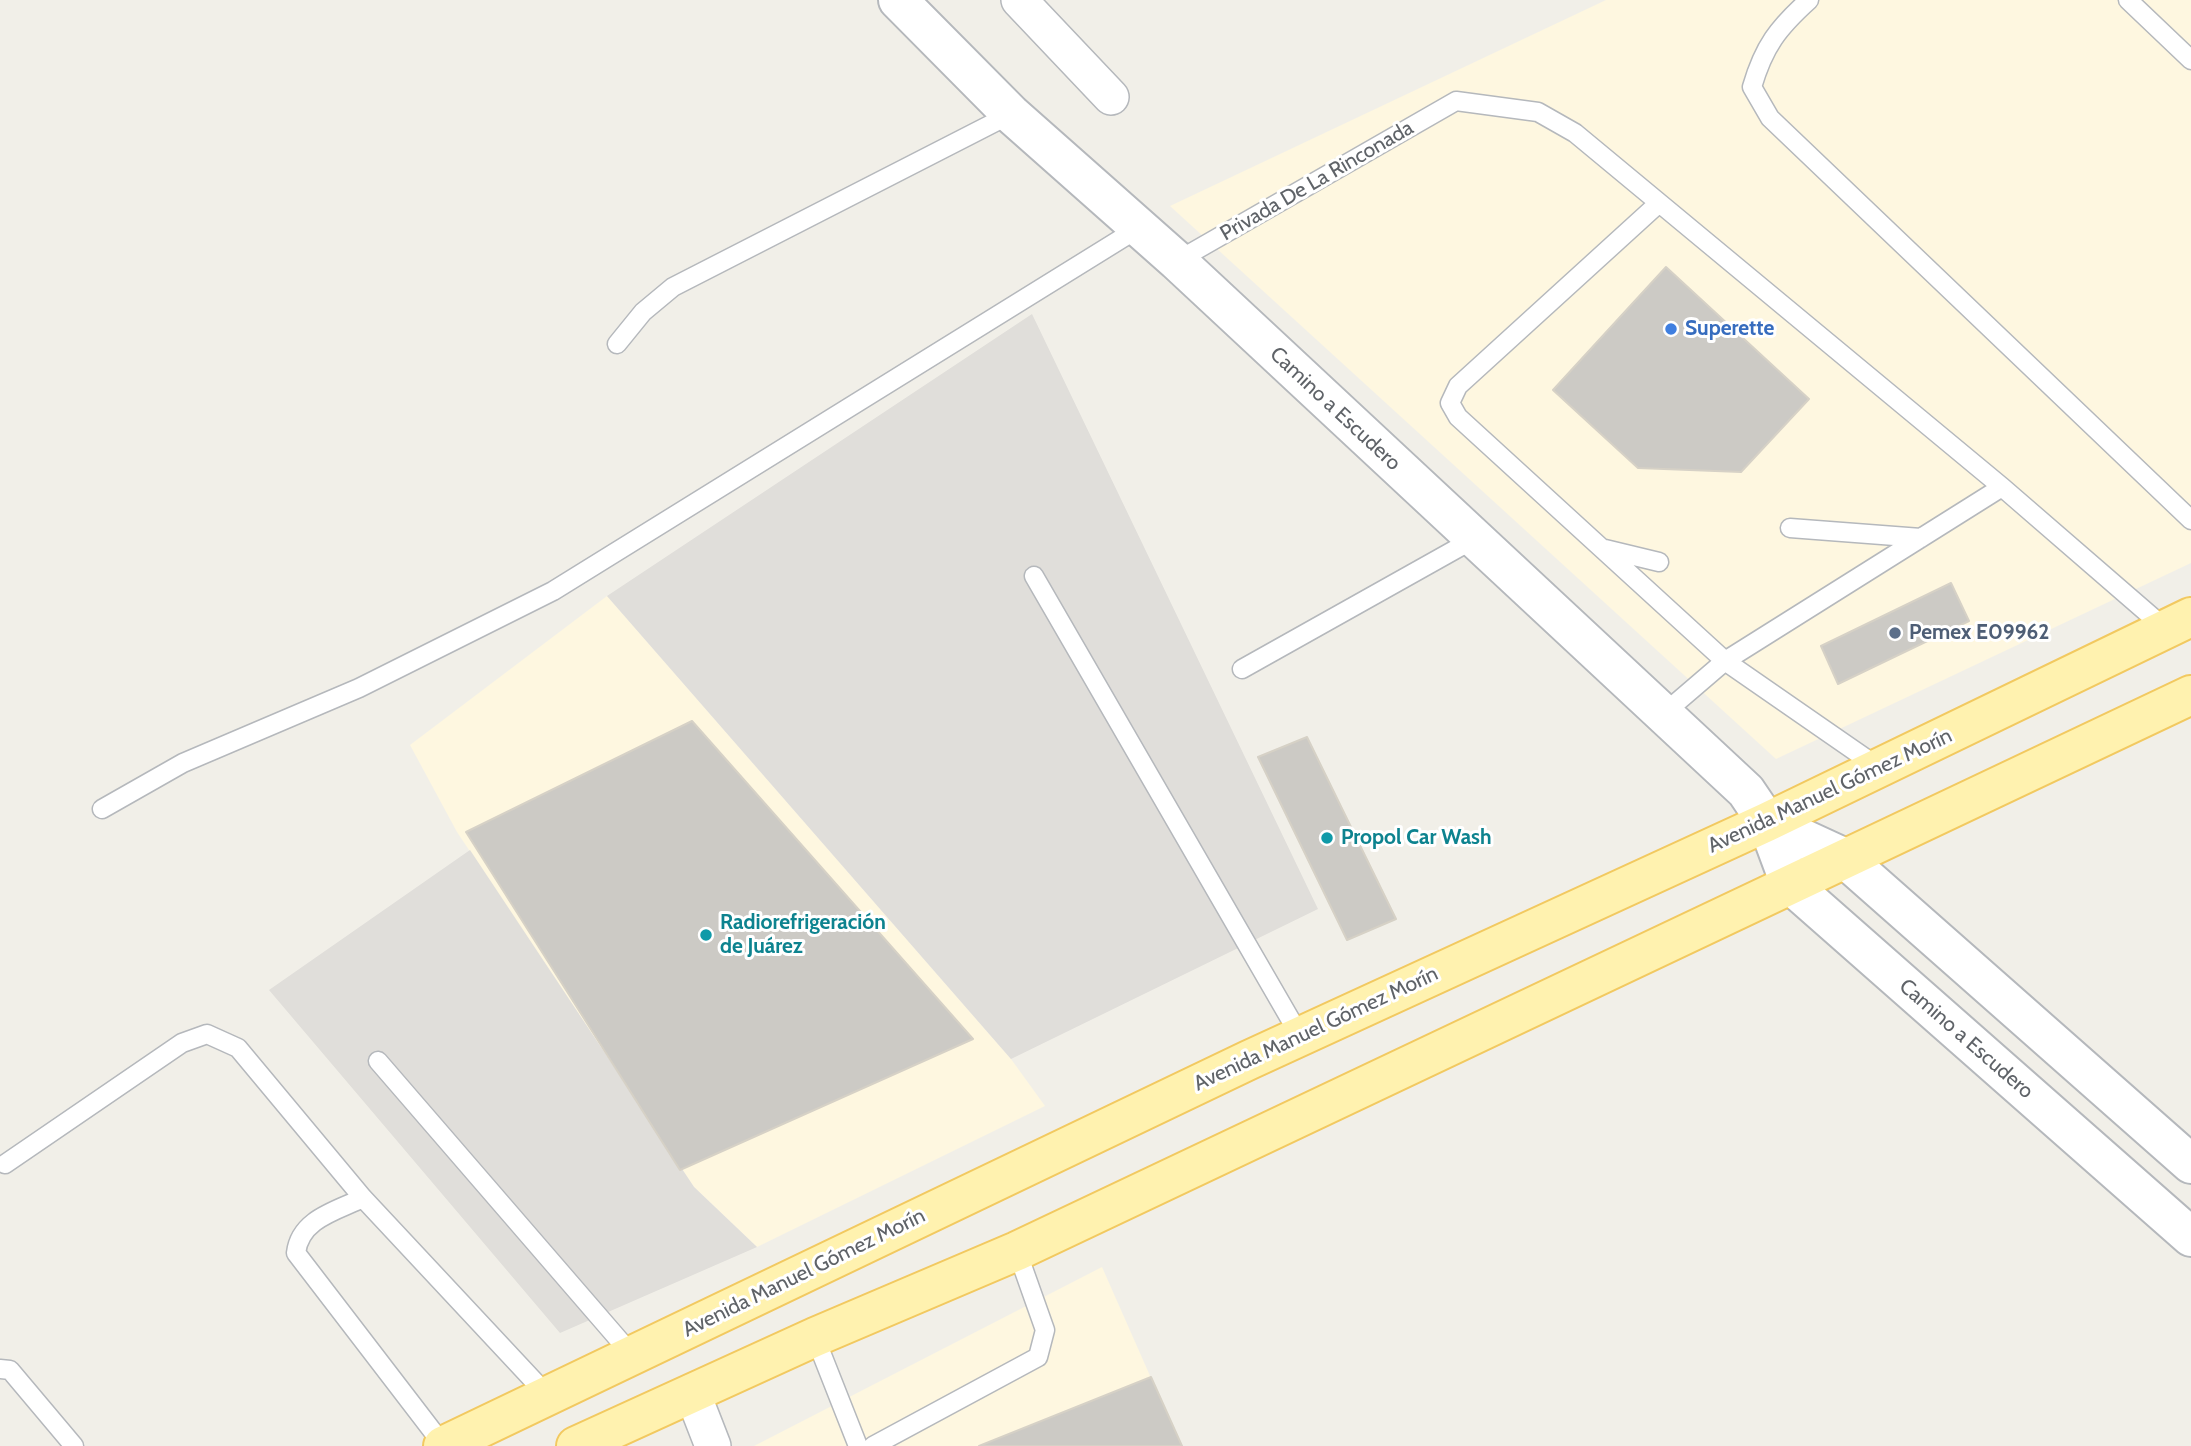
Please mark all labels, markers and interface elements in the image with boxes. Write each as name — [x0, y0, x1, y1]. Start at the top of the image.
street label: Privada De La Rinconada — [1216, 115, 1418, 247]
place label: Superette — [1685, 316, 1774, 342]
marker: Superette — [1663, 321, 1679, 337]
street label: Camino a Escudero — [1264, 342, 1406, 476]
place label: Pemex E09962 — [1909, 620, 2049, 646]
marker: Pemex E09962 — [1887, 625, 1903, 641]
street label: Avenida Manuel Gómez Morín — [1704, 723, 1956, 859]
place label: Propol Car Wash — [1341, 825, 1492, 851]
marker: Propol Car Wash — [1319, 830, 1335, 846]
place label: Radiorefrigeración de Juárez — [720, 910, 886, 960]
marker: Radiorefrigeración de Juárez — [698, 927, 714, 943]
street label: Avenida Manuel Gómez Morín — [1190, 961, 1442, 1097]
street label: Camino a Escudero — [1894, 974, 2038, 1104]
street label: Avenida Manuel Gómez Morín — [679, 1203, 929, 1343]

